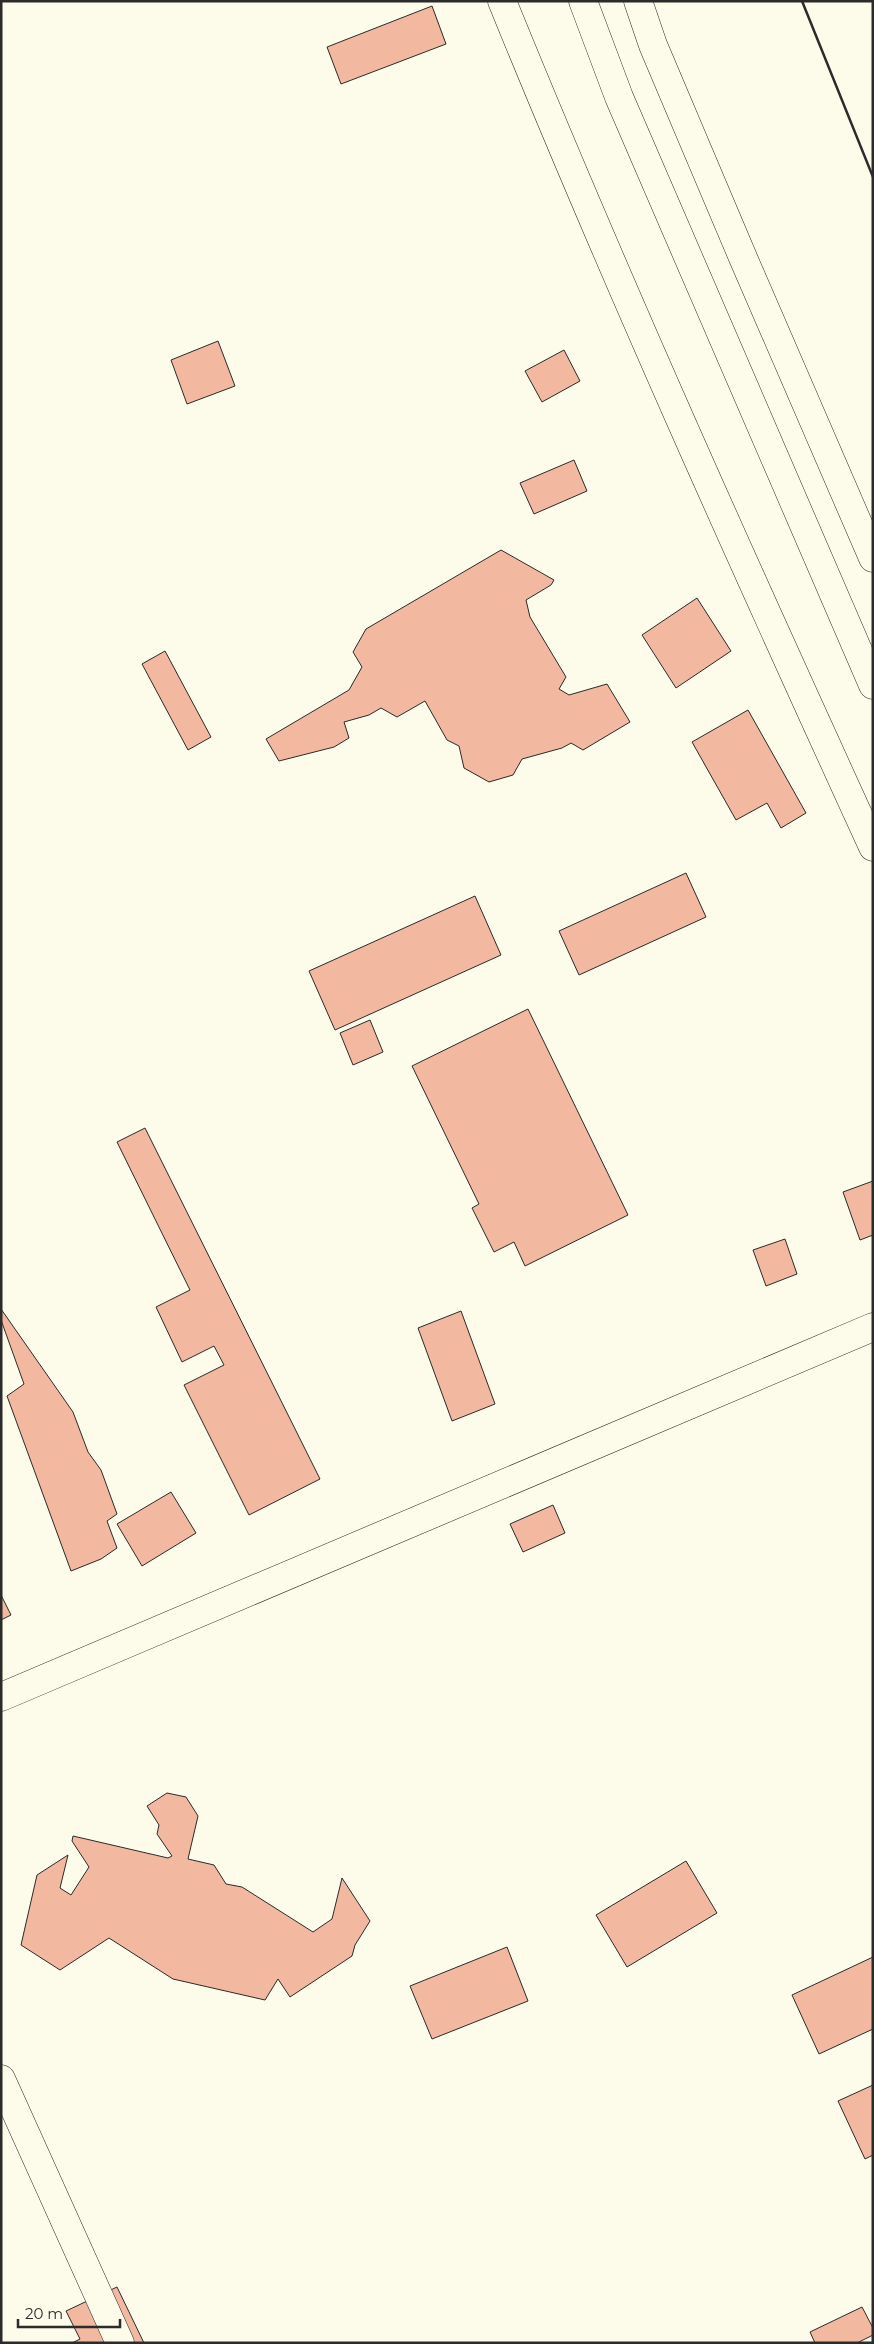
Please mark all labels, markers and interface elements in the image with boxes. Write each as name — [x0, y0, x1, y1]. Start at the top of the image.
scale bar — [18, 2296, 120, 2328]
text: 20 m — [25, 2304, 63, 2323]

